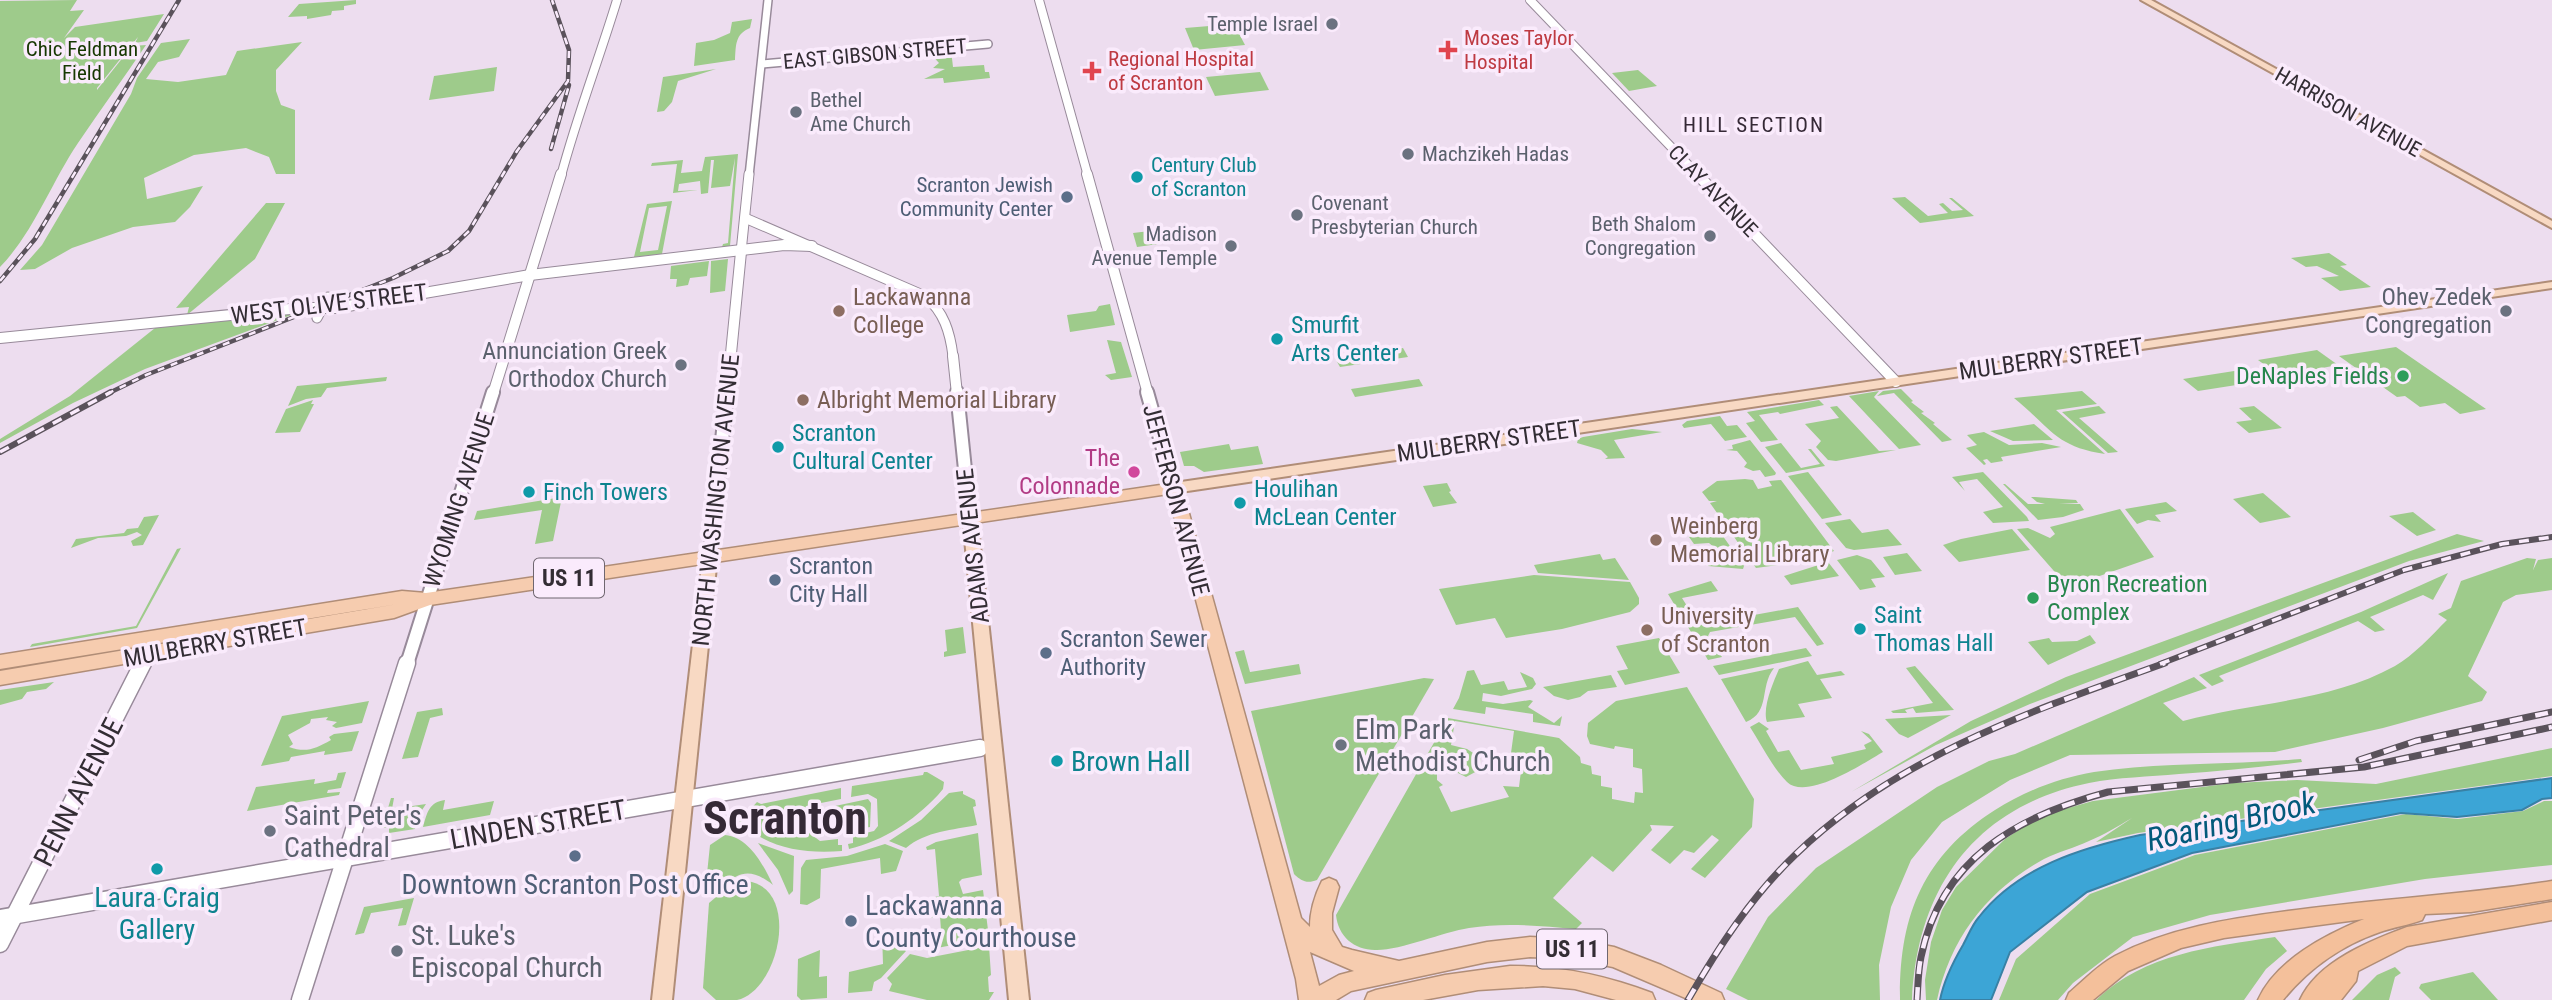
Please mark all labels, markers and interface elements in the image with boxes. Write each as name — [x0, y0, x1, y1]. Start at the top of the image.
place label: Temple Israel — [1207, 12, 1318, 36]
marker: Temple Israel — [1324, 16, 1340, 32]
place label: Moses Taylor Hospital — [1464, 26, 1574, 74]
street label: EAST GIBSON STREET — [782, 34, 968, 74]
park label: Chic Feldman Field — [26, 37, 138, 85]
marker: Moses Taylor Hospital — [1438, 40, 1458, 60]
place label: Regional Hospital of Scranton — [1108, 47, 1254, 95]
marker: Regional Hospital of Scranton — [1082, 61, 1102, 81]
street label: HARRISON AVENUE — [2271, 62, 2425, 162]
place label: Bethel Ame Church — [810, 88, 911, 136]
marker: Bethel Ame Church — [788, 104, 804, 120]
district label: HILL SECTION — [1683, 113, 1825, 137]
street label: CLAY AVENUE — [1663, 140, 1763, 242]
place label: Machzikeh Hadas — [1422, 142, 1569, 166]
marker: Machzikeh Hadas — [1400, 146, 1416, 162]
place label: Century Club of Scranton — [1151, 153, 1257, 201]
marker: Century Club of Scranton — [1129, 169, 1145, 185]
place label: Scranton Jewish Community Center — [900, 173, 1053, 221]
marker: Scranton Jewish Community Center — [1059, 189, 1075, 205]
place label: Covenant Presbyterian Church — [1311, 191, 1478, 239]
marker: Covenant Presbyterian Church — [1289, 207, 1305, 223]
place label: Beth Shalom Congregation — [1585, 212, 1696, 260]
place label: Madison Avenue Temple — [1092, 222, 1217, 270]
marker: Beth Shalom Congregation — [1702, 228, 1718, 244]
marker: Madison Avenue Temple — [1223, 238, 1239, 254]
street label: WEST OLIVE STREET — [229, 278, 429, 330]
place label: Lackawanna College — [853, 283, 971, 339]
place label: Ohev Zedek Congregation — [2365, 283, 2492, 339]
marker: Lackawanna College — [831, 303, 847, 319]
marker: Ohev Zedek Congregation — [2498, 303, 2514, 319]
place label: Smurfit Arts Center — [1291, 311, 1398, 367]
marker: Smurfit Arts Center — [1269, 331, 1285, 347]
street label: MULBERRY STREET — [1957, 332, 2145, 386]
place label: Annunciation Greek Orthodox Church — [482, 337, 667, 393]
street label: NORTH WASHINGTON AVENUE — [687, 353, 745, 647]
marker: Annunciation Greek Orthodox Church — [673, 357, 689, 373]
place label: DeNaples Fields — [2236, 362, 2389, 390]
marker: DeNaples Fields — [2395, 368, 2411, 384]
place label: Albright Memorial Library — [817, 386, 1056, 414]
marker: Albright Memorial Library — [795, 392, 811, 408]
street label: JEFFERSON AVENUE — [1137, 401, 1215, 599]
street label: WYOMING AVENUE — [418, 409, 500, 591]
street label: MULBERRY STREET — [1395, 414, 1583, 468]
place label: Scranton Cultural Center — [792, 419, 933, 475]
marker: Scranton Cultural Center — [770, 439, 786, 455]
place label: The Colonnade — [1019, 444, 1120, 500]
marker: The Colonnade — [1126, 464, 1142, 480]
street label: ADAMS AVENUE — [951, 467, 995, 625]
place label: Houlihan McLean Center — [1254, 475, 1397, 531]
place label: Finch Towers — [543, 478, 668, 506]
marker: Finch Towers — [521, 484, 537, 500]
marker: Houlihan McLean Center — [1232, 495, 1248, 511]
place label: Weinberg Memorial Library — [1670, 512, 1829, 568]
marker: Weinberg Memorial Library — [1648, 532, 1664, 548]
place label: Scranton City Hall — [789, 552, 873, 608]
road number: US 11 — [534, 558, 604, 598]
place label: Byron Recreation Complex — [2047, 570, 2208, 626]
marker: Scranton City Hall — [767, 572, 783, 588]
marker: Byron Recreation Complex — [2025, 590, 2041, 606]
place label: Saint Thomas Hall — [1874, 601, 1994, 657]
place label: University of Scranton — [1661, 602, 1770, 658]
street label: MULBERRY STREET — [121, 613, 309, 673]
marker: Saint Thomas Hall — [1852, 621, 1868, 637]
marker: University of Scranton — [1639, 622, 1655, 638]
place label: Scranton Sewer Authority — [1060, 625, 1207, 681]
marker: Scranton Sewer Authority — [1038, 645, 1054, 661]
street label: PENN AVENUE — [27, 713, 130, 872]
place label: Elm Park Methodist Church — [1355, 713, 1551, 778]
marker: Elm Park Methodist Church — [1333, 737, 1349, 753]
place label: Brown Hall — [1071, 745, 1190, 778]
marker: Brown Hall — [1049, 753, 1065, 769]
water label: Roaring Brook — [2143, 783, 2320, 859]
district label: Scranton — [703, 791, 867, 845]
street label: LINDEN STREET — [448, 793, 629, 856]
place label: Saint Peter's Cathedral — [284, 799, 422, 864]
marker: Saint Peter's Cathedral — [262, 823, 278, 839]
marker: Downtown Scranton Post Office — [567, 848, 583, 864]
marker: Laura Craig Gallery — [149, 861, 165, 877]
place label: Downtown Scranton Post Office — [401, 868, 749, 901]
place label: Laura Craig Gallery — [94, 881, 220, 946]
place label: Lackawanna County Courthouse — [865, 889, 1076, 954]
marker: Lackawanna County Courthouse — [843, 913, 859, 929]
place label: St. Luke's Episcopal Church — [411, 919, 603, 984]
road number: US 11 — [1537, 930, 1607, 968]
marker: St. Luke's Episcopal Church — [389, 943, 405, 959]

